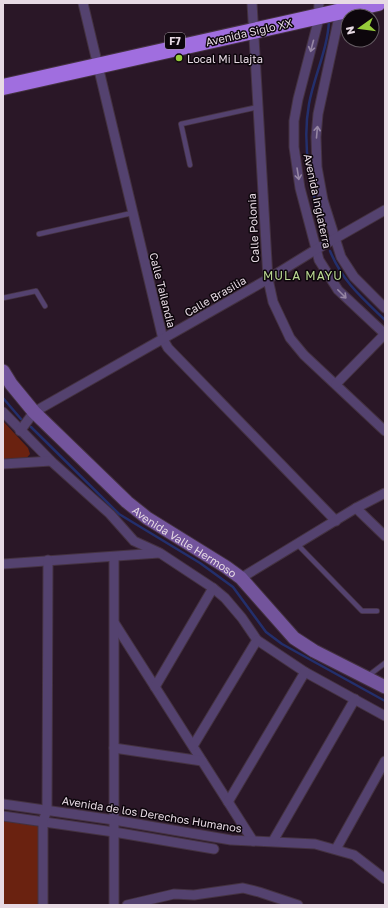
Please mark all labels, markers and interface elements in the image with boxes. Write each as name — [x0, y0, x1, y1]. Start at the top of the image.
north arrow — [340, 8, 380, 48]
street label: Avenida Siglo XX — [204, 16, 294, 48]
text: N — [342, 25, 357, 36]
road number: F7 — [165, 33, 185, 49]
one-way arrow — [308, 40, 315, 53]
place label: Local Mi Llajta — [187, 52, 263, 65]
marker: Local Mi Llajta — [174, 53, 184, 63]
one-way arrow — [313, 126, 320, 139]
street label: Avenida Inglaterra — [302, 152, 334, 250]
one-way arrow — [294, 167, 302, 180]
street label: Calle Polonia — [245, 193, 261, 263]
street label: Calle Tailandia — [147, 251, 179, 329]
district label: MULA MAYU — [263, 268, 343, 283]
street label: Calle Brasilia — [182, 273, 248, 319]
one-way arrow — [337, 289, 347, 299]
street label: Avenida Valle Hermoso — [130, 503, 240, 580]
street label: Avenida de los Derechos Humanos — [61, 793, 243, 835]

